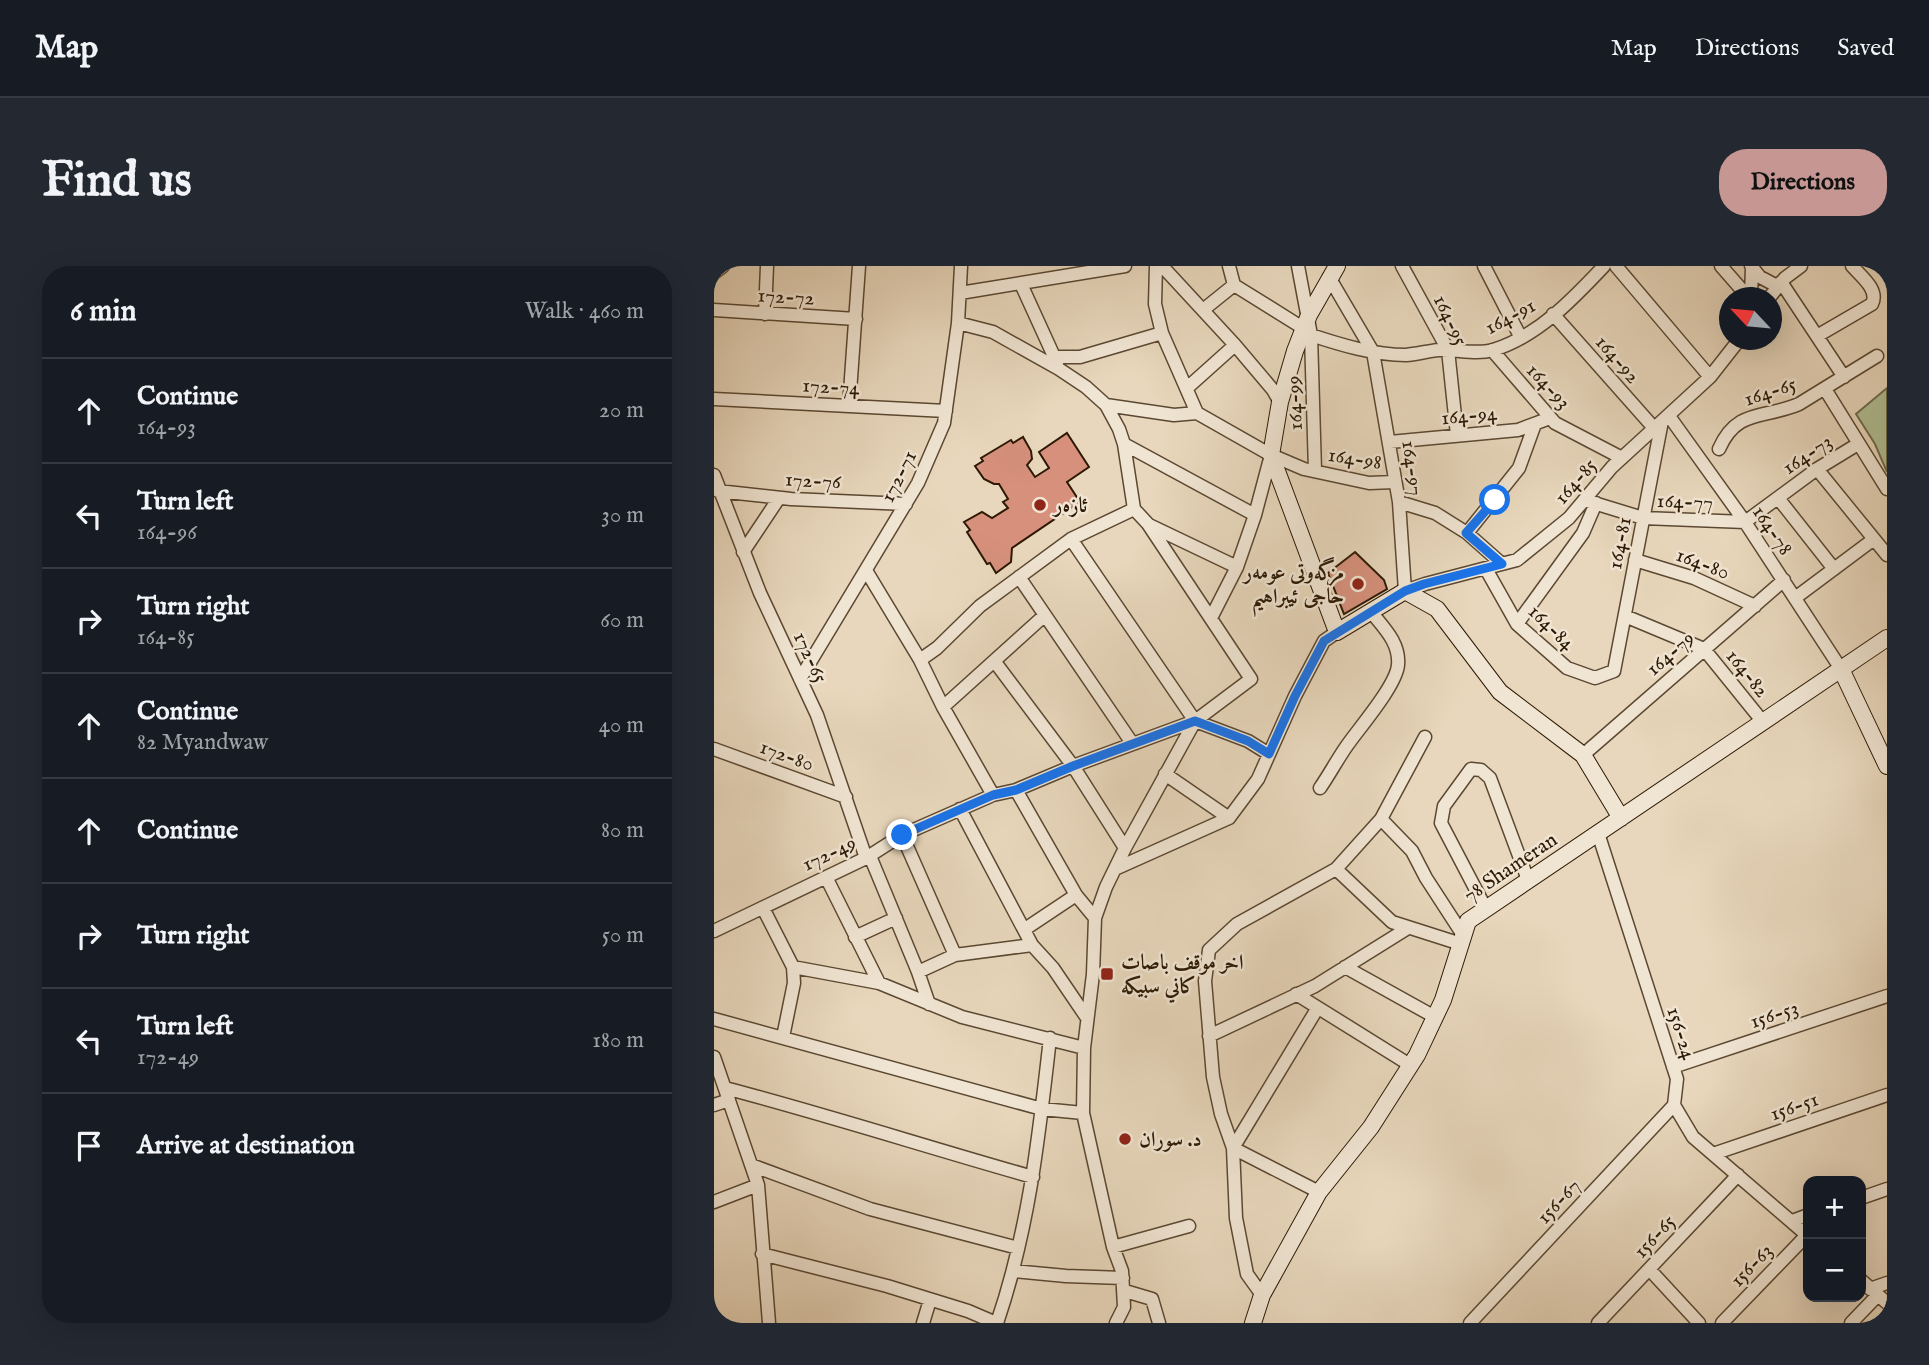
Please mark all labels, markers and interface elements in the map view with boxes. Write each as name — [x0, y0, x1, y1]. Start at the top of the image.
text: Map — [35, 27, 98, 69]
text: Map — [1611, 33, 1657, 64]
text: Directions — [1695, 33, 1799, 64]
text: Saved — [1837, 33, 1894, 64]
button: Directions — [1719, 149, 1887, 216]
text: Find us — [42, 151, 192, 213]
street label: 172-72 — [757, 283, 815, 312]
north arrow — [1719, 287, 1782, 350]
street label: 164-95 — [1426, 291, 1473, 351]
text: 6 min — [70, 293, 136, 331]
street label: 164-91 — [1481, 293, 1541, 342]
text: Walk · 460 m — [525, 297, 644, 326]
street label: 164-92 — [1588, 330, 1645, 390]
street label: 164-93 — [1520, 358, 1576, 416]
street label: 164-65 — [1741, 371, 1800, 413]
street label: 172-74 — [802, 373, 861, 403]
street label: 164-99 — [1281, 375, 1310, 431]
text: Continue — [137, 380, 238, 413]
icon: ahead — [70, 392, 108, 430]
text: 20 m — [599, 396, 644, 425]
street label: 164-94 — [1440, 401, 1499, 432]
text: 164-93 — [137, 413, 196, 442]
street label: 164-73 — [1778, 429, 1838, 482]
street label: 164-97 — [1394, 439, 1429, 498]
street label: 164-98 — [1326, 442, 1384, 477]
street label: 172-71 — [875, 446, 924, 507]
street label: 164-85 — [1549, 453, 1604, 511]
street label: 172-76 — [784, 467, 843, 497]
route start — [1479, 484, 1510, 515]
text: Turn left — [137, 485, 234, 518]
street label: 164-77 — [1656, 488, 1714, 517]
place label: ئازەر — [1052, 493, 1088, 520]
icon: left — [70, 497, 108, 535]
marker: ئازەر — [1032, 497, 1048, 513]
text: 30 m — [601, 501, 644, 530]
street label: 164-78 — [1745, 501, 1798, 561]
street label: 164-81 — [1602, 515, 1639, 572]
text: 164-96 — [137, 518, 197, 547]
street label: 164-80 — [1672, 542, 1733, 587]
place label: مزگەوتی عومەر حاجی ئیبراهیم — [1242, 557, 1344, 617]
marker: مزگەوتی عومەر حاجی ئیبراهیم — [1350, 576, 1366, 592]
text: Turn right — [137, 590, 250, 623]
street label: 164-84 — [1522, 599, 1581, 657]
icon: right — [70, 602, 108, 640]
text: 60 m — [600, 606, 644, 635]
text: 164-85 — [137, 623, 195, 652]
street label: 164-79 — [1641, 626, 1701, 683]
street label: 172-65 — [786, 628, 833, 688]
street label: 164-82 — [1719, 644, 1775, 704]
text: Continue — [137, 695, 238, 728]
icon: ahead — [70, 707, 108, 745]
text: 40 m — [599, 711, 644, 740]
text: 82 Myandwaw — [137, 728, 268, 757]
street label: 172-80 — [756, 734, 817, 779]
icon: ahead — [70, 812, 108, 850]
text: Continue — [137, 814, 238, 847]
text: 80 m — [601, 816, 644, 845]
route end — [886, 819, 917, 850]
street label: 78 Shameran — [1459, 827, 1563, 909]
street label: 172-49 — [798, 830, 861, 879]
icon: right — [70, 917, 108, 955]
text: Turn right — [137, 919, 250, 952]
text: 50 m — [602, 921, 644, 950]
place label: اخر موقف باصات كاني سبيكه — [1121, 950, 1244, 1004]
marker: اخر موقف باصات كاني سبيكه — [1099, 966, 1115, 982]
street label: 156-53 — [1747, 995, 1802, 1036]
street label: 156-24 — [1659, 1004, 1702, 1064]
text: Turn left — [137, 1010, 234, 1043]
icon: left — [70, 1022, 108, 1060]
text: 180 m — [592, 1026, 644, 1055]
text: 172-49 — [137, 1043, 199, 1072]
street label: 156-51 — [1767, 1087, 1822, 1128]
icon: arrive — [70, 1127, 108, 1165]
place label: د. سوران — [1139, 1127, 1202, 1154]
text: Arrive at destination — [137, 1129, 355, 1162]
marker: د. سوران — [1117, 1131, 1133, 1147]
street label: 156-67 — [1531, 1174, 1587, 1230]
map controls — [1803, 1176, 1866, 1302]
button: + — [1803, 1176, 1866, 1239]
street label: 156-65 — [1628, 1209, 1682, 1265]
street label: 156-63 — [1725, 1238, 1779, 1294]
button: − — [1803, 1239, 1866, 1302]

